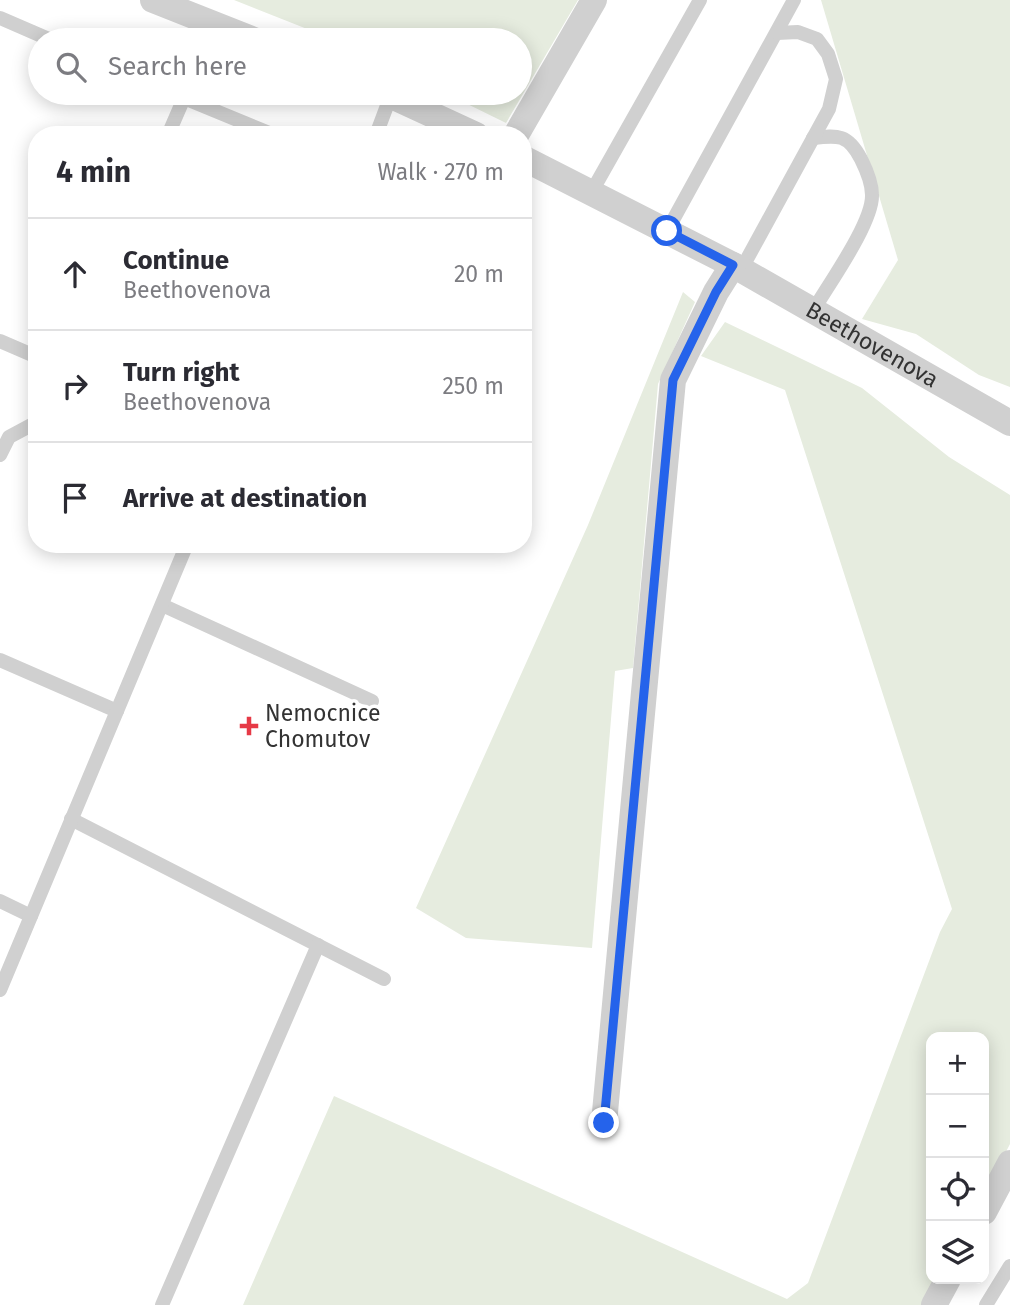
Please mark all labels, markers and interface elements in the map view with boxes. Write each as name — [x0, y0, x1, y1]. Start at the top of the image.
search box — [28, 28, 532, 105]
icon: search — [52, 48, 90, 86]
text: Search here — [108, 51, 247, 82]
text: 4 min — [56, 154, 131, 190]
text: Walk · 270 m — [377, 158, 504, 186]
route start — [651, 215, 682, 246]
text: Continue — [123, 245, 229, 276]
icon: ahead — [56, 255, 94, 293]
text: 20 m — [454, 260, 504, 288]
text: Beethovenova — [123, 276, 271, 304]
street label: Beethovenova — [801, 296, 944, 393]
text: Turn right — [123, 357, 240, 388]
icon: right — [56, 367, 94, 405]
text: 250 m — [442, 372, 504, 400]
text: Beethovenova — [123, 388, 271, 416]
icon: arrive — [56, 479, 94, 517]
text: Arrive at destination — [123, 483, 367, 514]
place label: Nemocnice Chomutov — [265, 699, 380, 753]
marker: Nemocnice Chomutov — [239, 716, 259, 736]
map controls — [926, 1032, 989, 1284]
button: + — [926, 1032, 989, 1095]
button: − — [926, 1095, 989, 1158]
route end — [588, 1107, 619, 1138]
button: locate — [926, 1158, 989, 1221]
button: layers — [926, 1221, 989, 1284]

